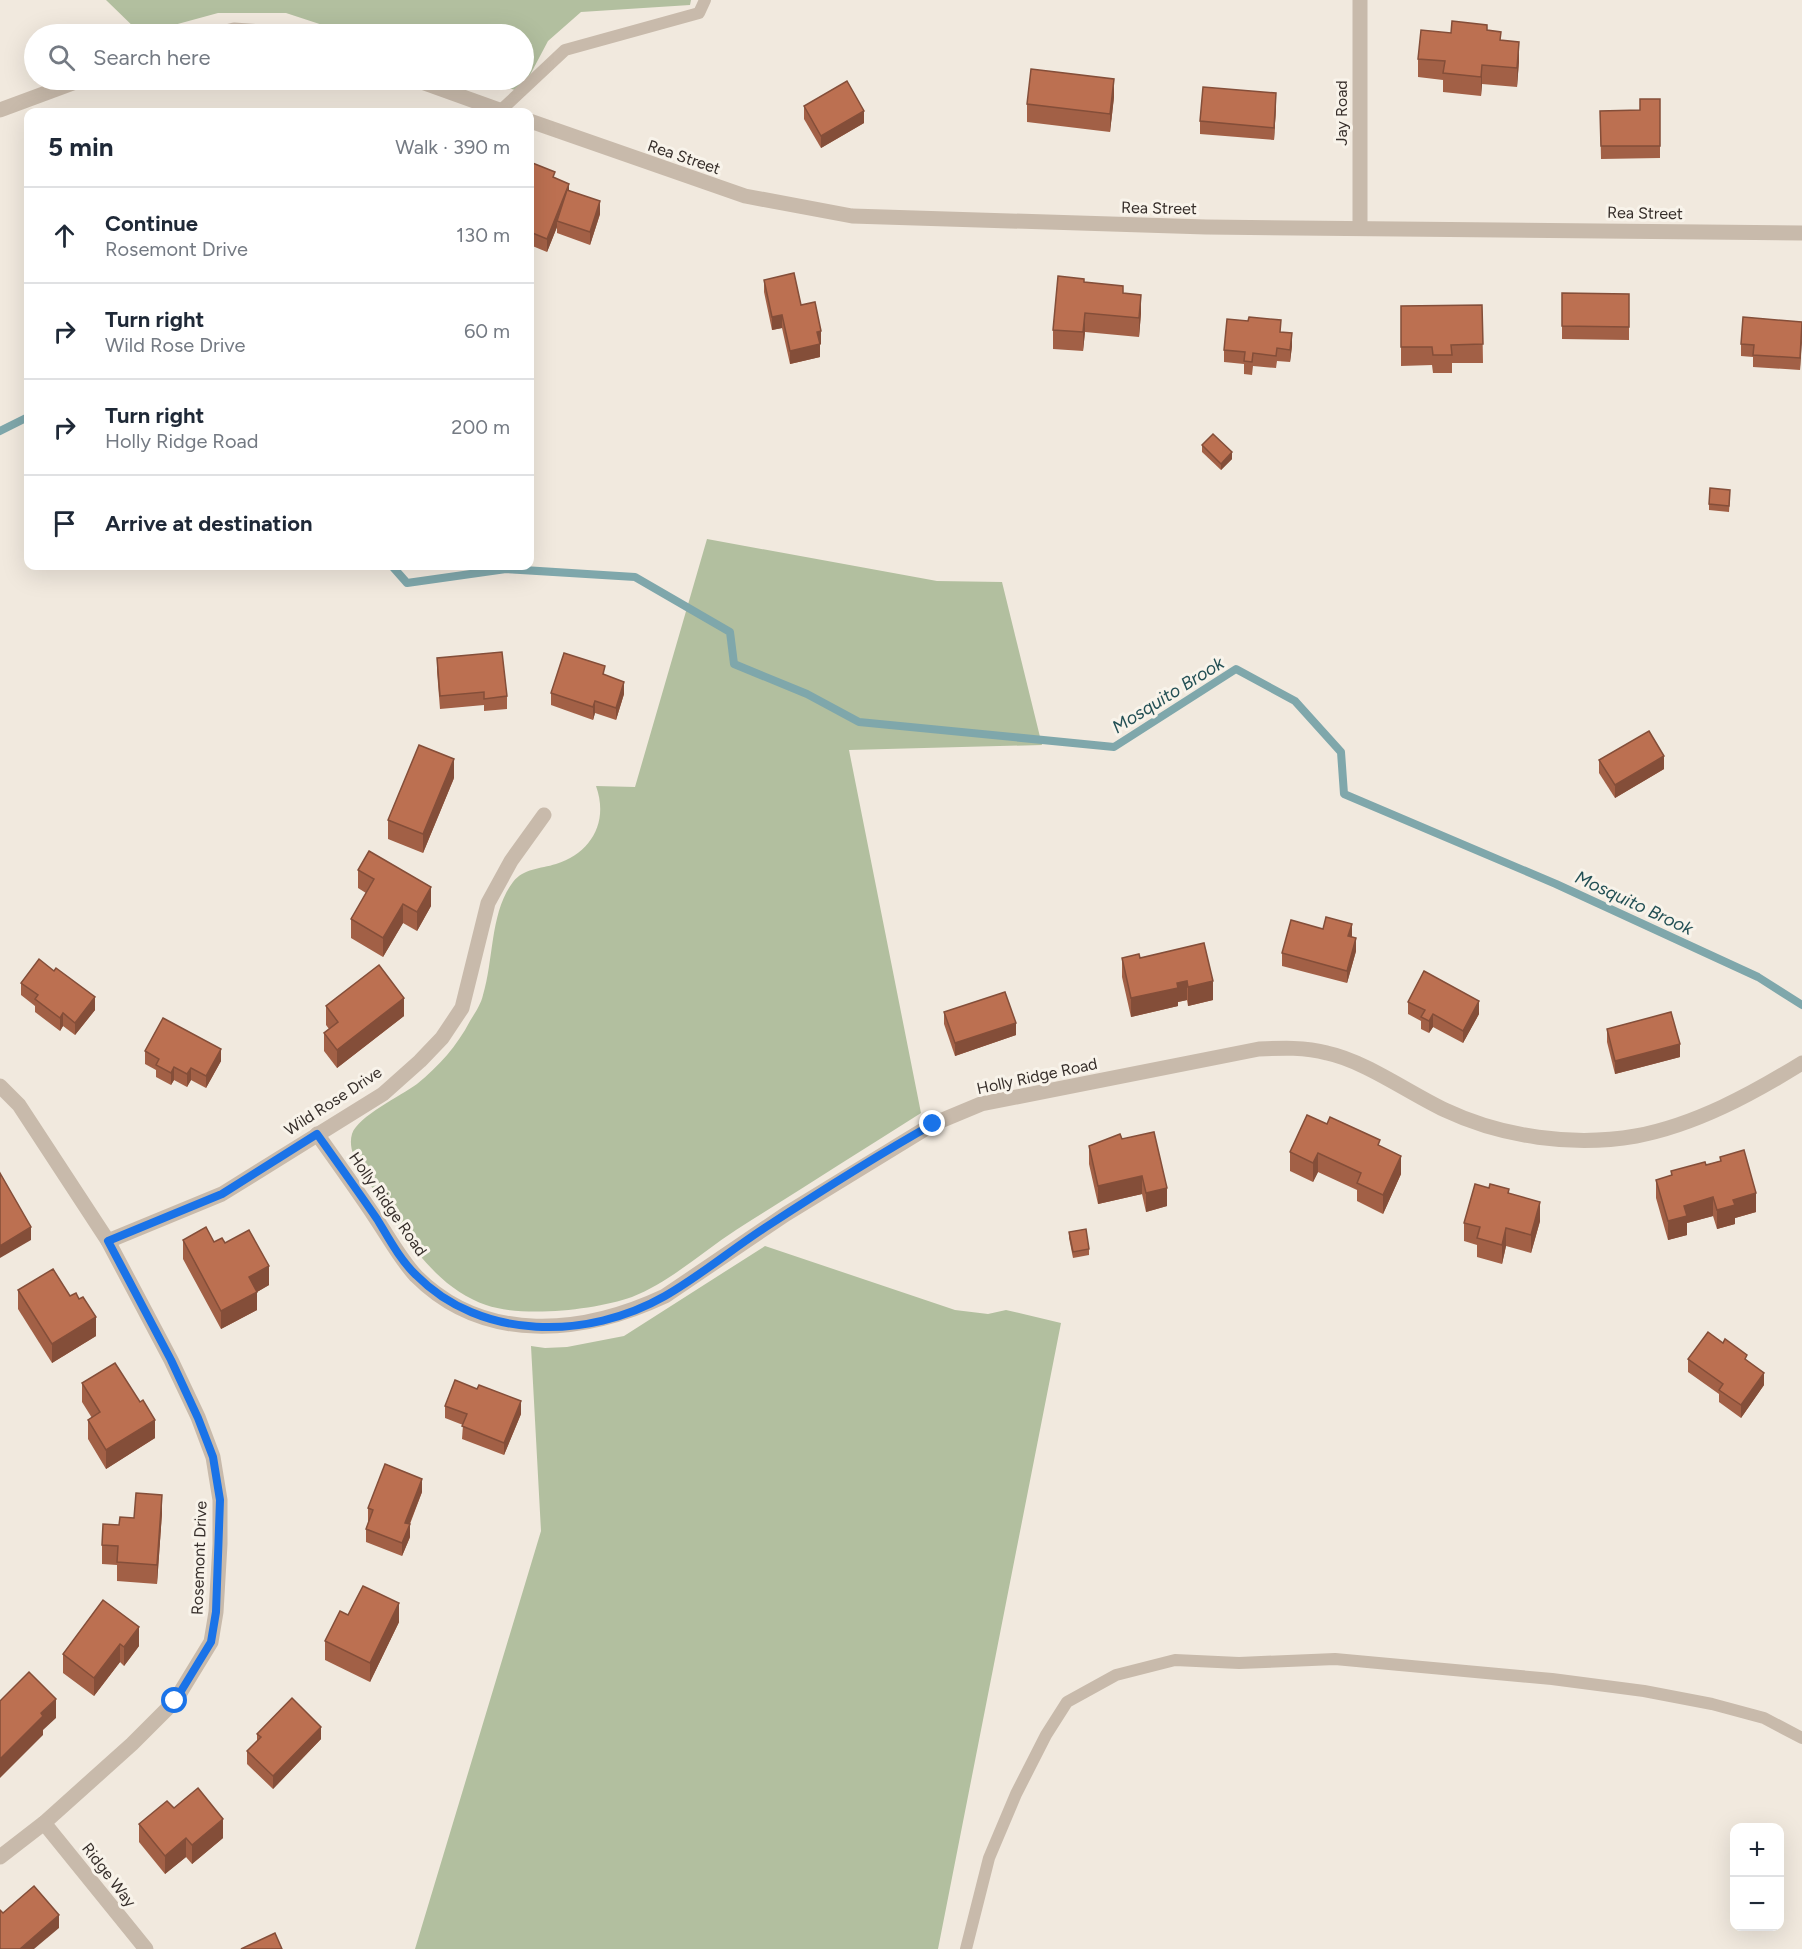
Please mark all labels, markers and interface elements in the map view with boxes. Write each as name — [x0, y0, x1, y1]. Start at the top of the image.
search box — [24, 24, 534, 90]
icon: search — [45, 41, 78, 74]
text: Search here — [93, 44, 211, 71]
street label: Jay Road — [1332, 80, 1351, 146]
text: 5 min — [48, 131, 114, 163]
text: Walk · 390 m — [395, 135, 510, 159]
street label: Rea Street — [645, 136, 723, 178]
street label: Rea Street — [1121, 198, 1197, 218]
street label: Rea Street — [1607, 203, 1683, 223]
text: Continue — [105, 210, 198, 237]
icon: ahead — [48, 219, 81, 252]
text: 130 m — [456, 223, 510, 247]
text: Rosemont Drive — [105, 237, 248, 261]
text: Turn right — [105, 306, 204, 333]
icon: right — [48, 315, 81, 348]
text: 60 m — [464, 319, 510, 343]
text: Wild Rose Drive — [105, 333, 245, 357]
text: Turn right — [105, 402, 204, 429]
icon: right — [48, 411, 81, 444]
text: 200 m — [451, 415, 510, 439]
text: Holly Ridge Road — [105, 429, 258, 453]
icon: arrive — [48, 507, 81, 540]
text: Arrive at destination — [105, 510, 313, 537]
water label: Mosquito Brook — [1108, 651, 1229, 738]
water label: Mosquito Brook — [1572, 866, 1698, 940]
street label: Holly Ridge Road — [975, 1054, 1099, 1098]
street label: Wild Rose Drive — [281, 1062, 386, 1140]
route end — [919, 1110, 945, 1136]
street label: Holly Ridge Road — [345, 1148, 431, 1260]
street label: Rosemont Drive — [188, 1500, 210, 1615]
route start — [161, 1687, 187, 1713]
map controls — [1730, 1823, 1784, 1931]
button: + — [1730, 1823, 1784, 1877]
street label: Ridge Way — [78, 1839, 140, 1911]
button: − — [1730, 1877, 1784, 1931]

